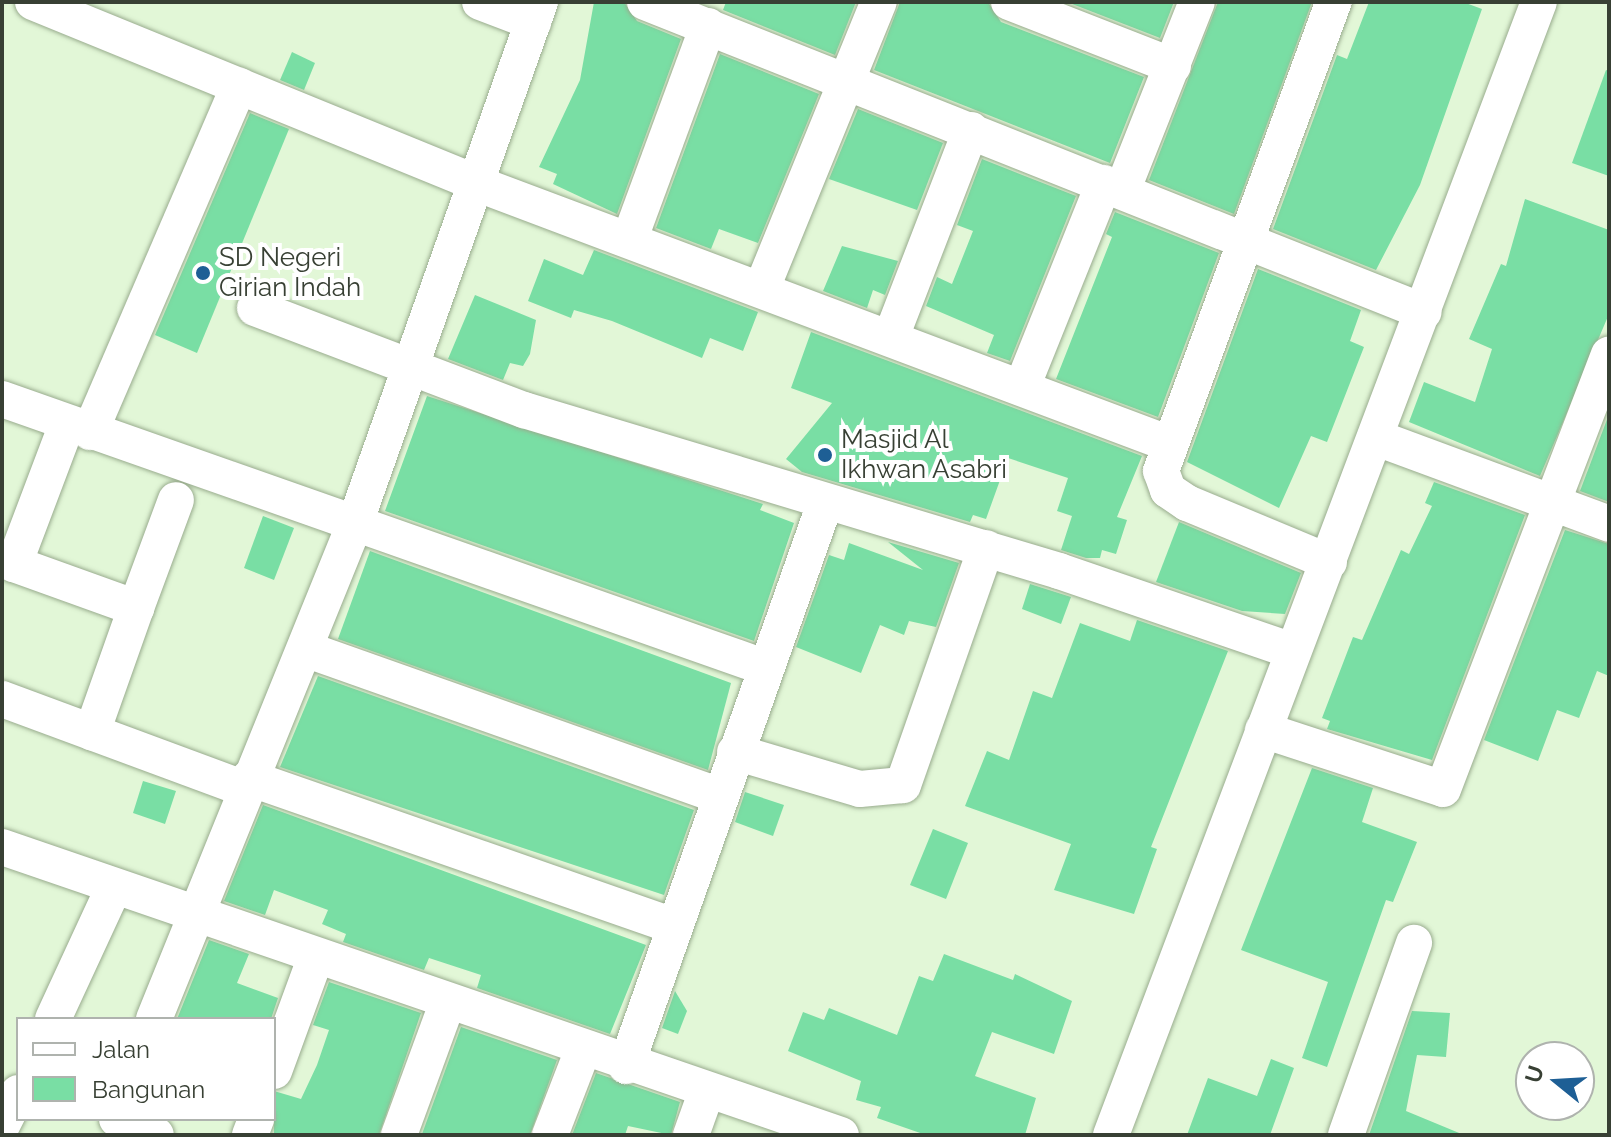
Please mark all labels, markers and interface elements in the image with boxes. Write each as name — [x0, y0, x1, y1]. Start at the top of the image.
place label: SD Negeri Girian Indah — [219, 242, 361, 304]
marker: SD Negeri Girian Indah — [194, 264, 212, 282]
place label: Masjid Al Ikhwan Asabri — [841, 424, 1008, 486]
marker: Masjid Al Ikhwan Asabri — [816, 446, 834, 464]
legend — [16, 1017, 276, 1121]
text: Jalan — [92, 1035, 150, 1064]
north arrow — [1515, 1041, 1595, 1121]
text: U — [1519, 1062, 1549, 1086]
text: Bangunan — [92, 1075, 205, 1104]

